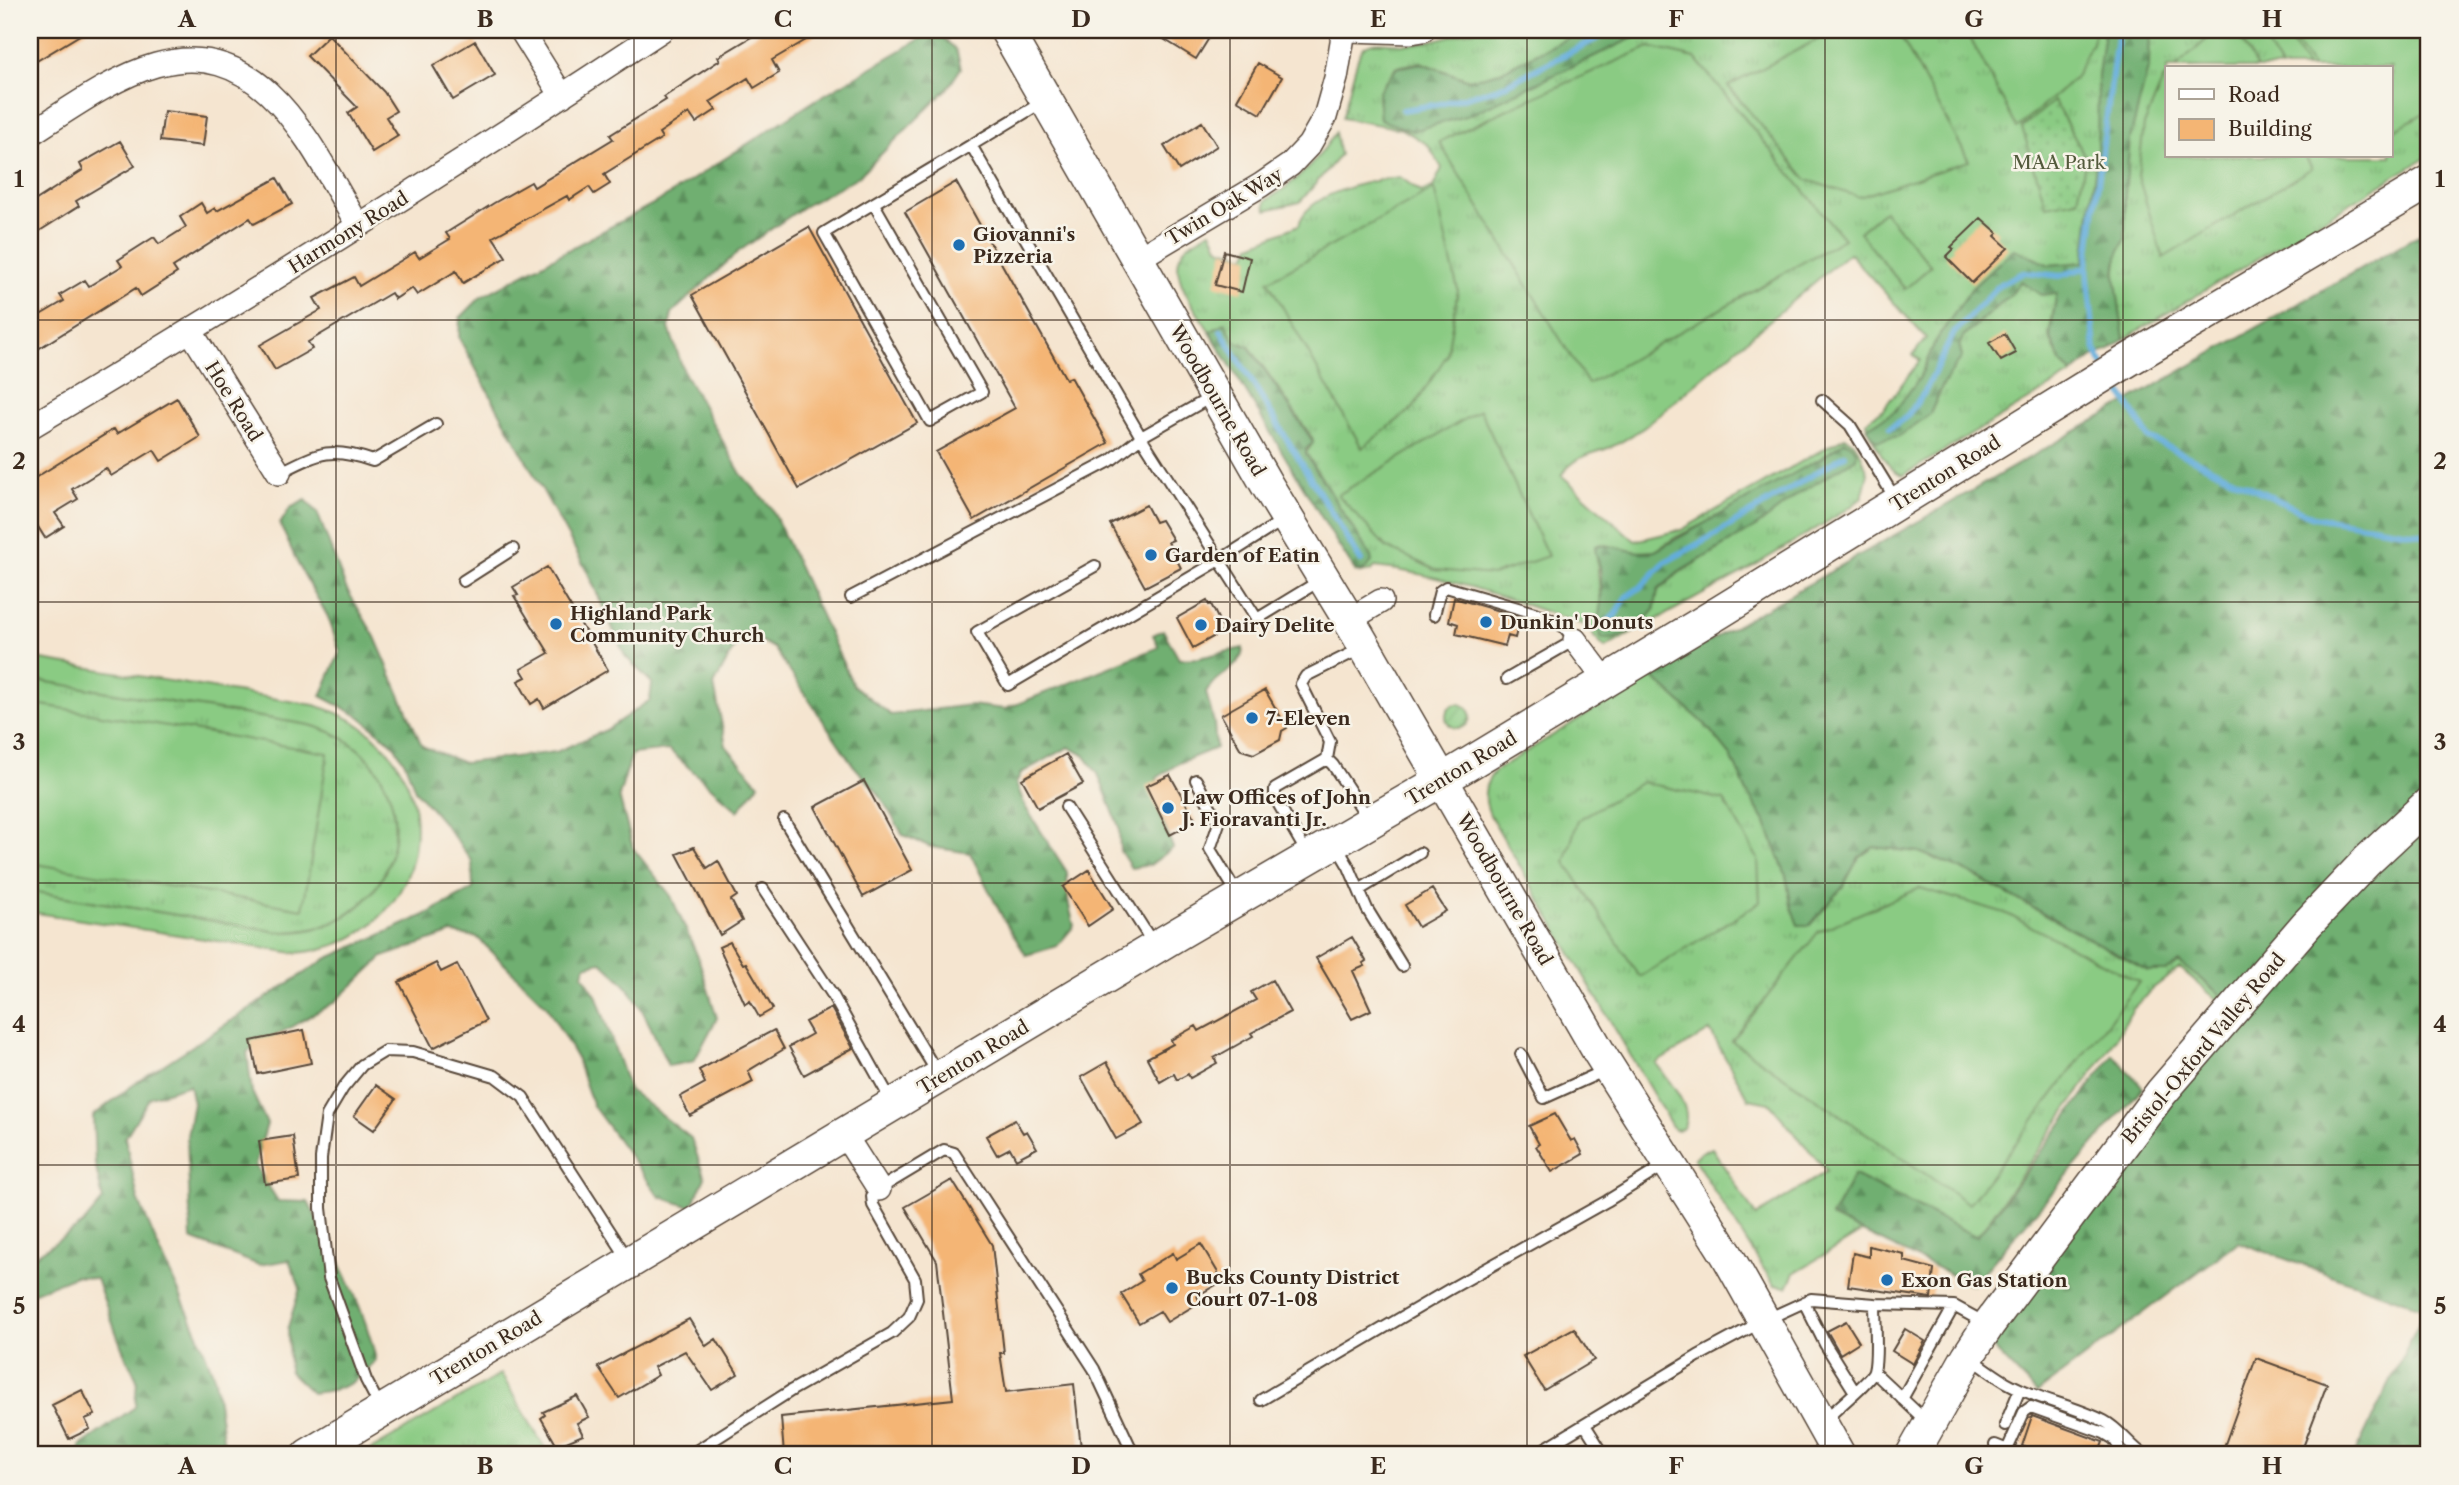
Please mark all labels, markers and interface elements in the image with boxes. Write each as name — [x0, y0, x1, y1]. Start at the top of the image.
text: A — [177, 5, 197, 33]
text: B — [476, 5, 494, 33]
text: C — [774, 5, 792, 33]
text: D — [1071, 5, 1091, 33]
text: E — [1370, 5, 1386, 33]
text: F — [1668, 5, 1684, 33]
text: G — [1964, 5, 1984, 33]
text: H — [2262, 5, 2283, 33]
legend — [2165, 66, 2392, 158]
text: Road — [2228, 82, 2280, 107]
text: Building — [2228, 116, 2313, 141]
park label: MAA Park — [2013, 151, 2106, 174]
street label: Twin Oak Way — [1162, 162, 1287, 250]
text: 1 — [14, 165, 25, 193]
text: 1 — [2435, 165, 2446, 193]
street label: Harmony Road — [284, 186, 413, 278]
place label: Giovanni's Pizzeria — [973, 223, 1076, 268]
marker: Giovanni's Pizzeria — [951, 237, 967, 253]
street label: Woodbourne Road — [1164, 319, 1271, 481]
street label: Hoe Road — [200, 357, 267, 446]
street label: Trenton Road — [1886, 430, 2005, 516]
text: 2 — [12, 447, 26, 475]
text: 2 — [2433, 447, 2447, 475]
place label: Garden of Eatin — [1165, 544, 1320, 567]
marker: Garden of Eatin — [1143, 547, 1159, 563]
place label: Highland Park Community Church — [570, 602, 764, 647]
place label: Dunkin' Donuts — [1500, 611, 1654, 634]
place label: Dairy Delite — [1215, 614, 1335, 637]
marker: Dunkin' Donuts — [1478, 614, 1494, 630]
marker: Highland Park Community Church — [548, 616, 564, 632]
marker: Dairy Delite — [1193, 617, 1209, 633]
place label: 7-Eleven — [1266, 707, 1351, 730]
marker: 7-Eleven — [1244, 710, 1260, 726]
street label: Trenton Road — [1401, 726, 1521, 811]
text: 3 — [13, 728, 26, 756]
text: 3 — [2434, 728, 2447, 756]
place label: Law Offices of John J. Fioravanti Jr. — [1179, 786, 1371, 831]
marker: Law Offices of John J. Fioravanti Jr. — [1160, 800, 1176, 816]
street label: Woodbourne Road — [1451, 808, 1558, 970]
street label: Bristol-Oxford Valley Road — [2117, 948, 2290, 1148]
text: 4 — [12, 1010, 26, 1038]
text: 4 — [2433, 1010, 2447, 1038]
street label: Trenton Road — [913, 1015, 1033, 1100]
place label: Bucks County District Court 07-1-08 — [1186, 1266, 1400, 1311]
place label: Exon Gas Station — [1901, 1269, 2067, 1292]
marker: Exon Gas Station — [1879, 1272, 1895, 1288]
marker: Bucks County District Court 07-1-08 — [1164, 1280, 1180, 1296]
text: 5 — [13, 1292, 25, 1320]
text: 5 — [2434, 1292, 2446, 1320]
street label: Trenton Road — [426, 1306, 546, 1391]
text: A — [177, 1452, 197, 1480]
text: B — [476, 1452, 494, 1480]
text: C — [774, 1452, 792, 1480]
text: D — [1071, 1452, 1091, 1480]
text: E — [1370, 1452, 1386, 1480]
text: F — [1668, 1452, 1684, 1480]
text: G — [1964, 1452, 1984, 1480]
text: H — [2262, 1452, 2283, 1480]

